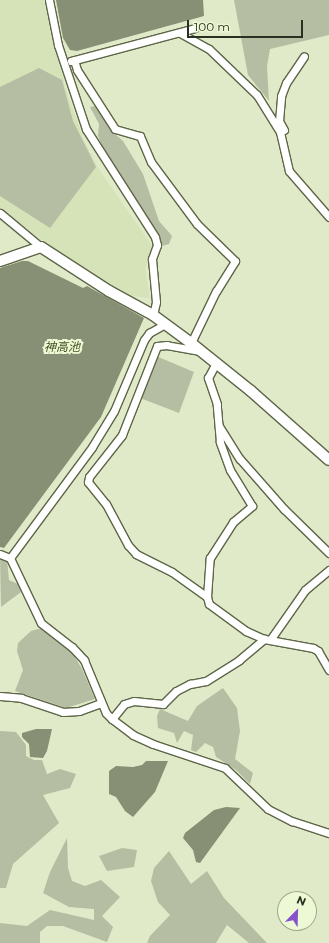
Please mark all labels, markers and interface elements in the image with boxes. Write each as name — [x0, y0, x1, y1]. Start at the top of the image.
scale bar — [189, 12, 305, 38]
text: 100 m — [194, 19, 230, 34]
water label: 神高池 — [44, 340, 80, 354]
north arrow — [277, 891, 317, 931]
text: N — [294, 893, 308, 909]

